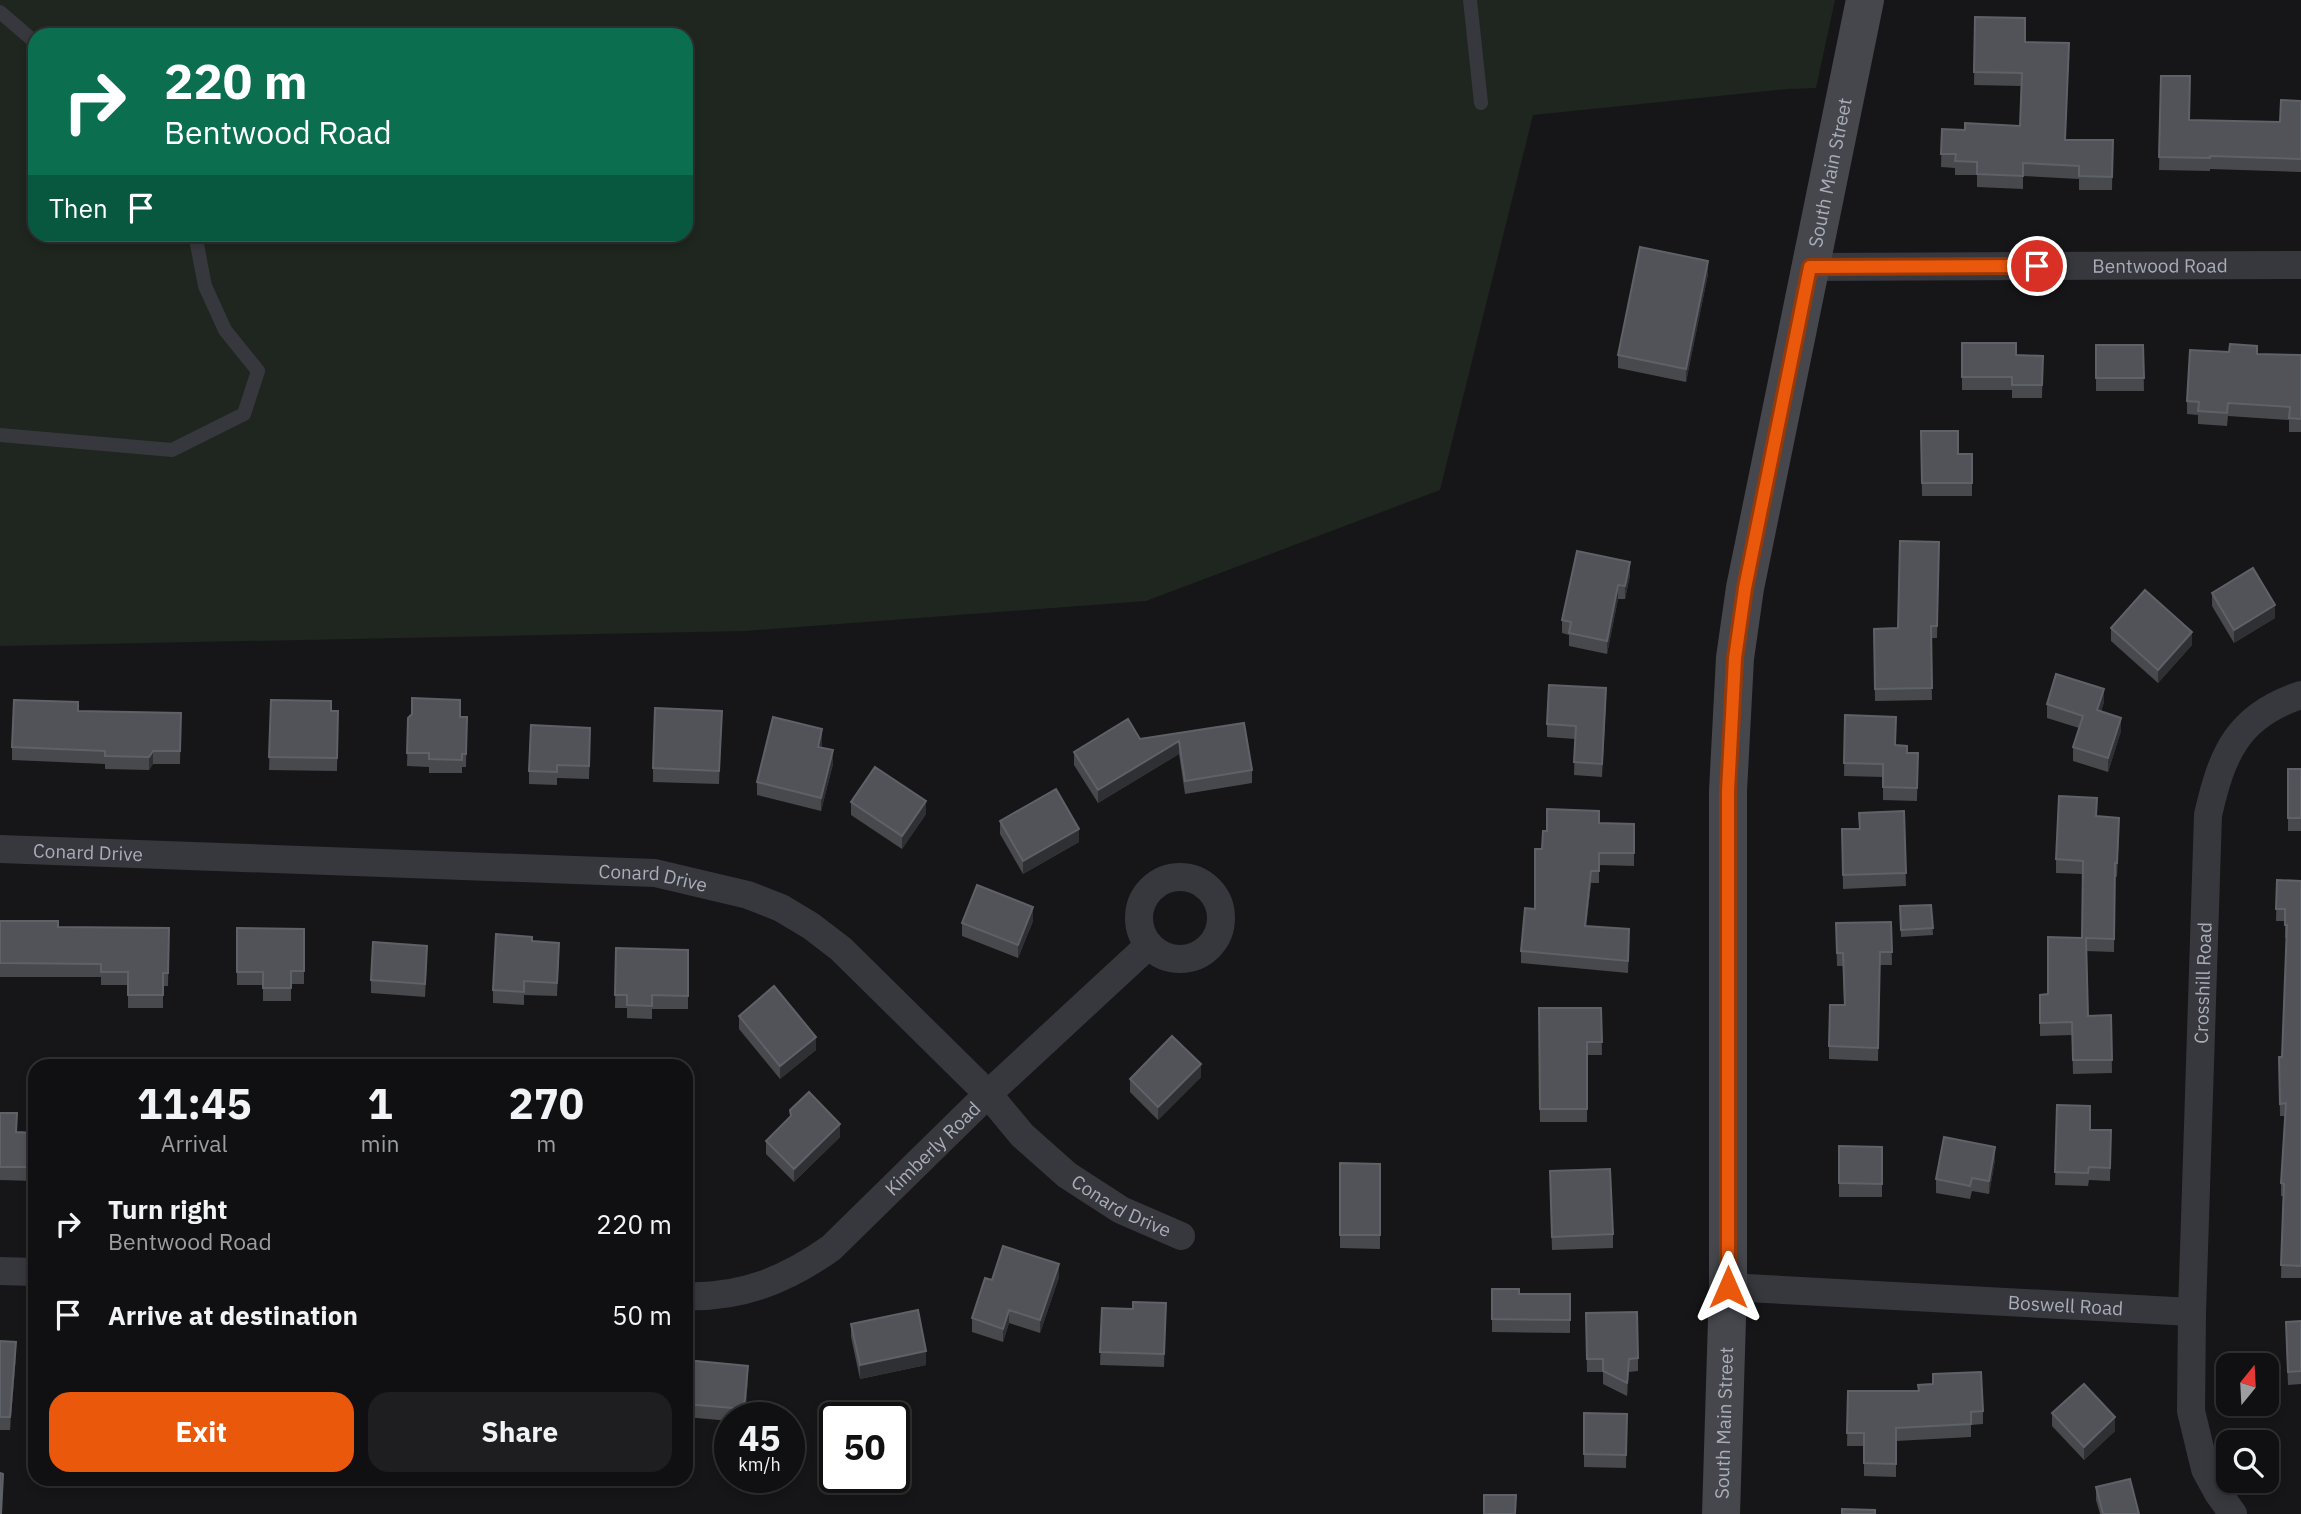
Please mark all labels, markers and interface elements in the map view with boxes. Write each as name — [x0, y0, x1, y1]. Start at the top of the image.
text: 220 m — [164, 49, 308, 112]
icon: right — [49, 56, 140, 147]
street label: South Main Street — [1803, 96, 1857, 250]
text: Bentwood Road — [164, 111, 392, 153]
icon: arrive — [122, 189, 160, 227]
text: Then — [49, 191, 108, 225]
pin — [2007, 236, 2067, 296]
icon: arrive — [2018, 247, 2056, 285]
street label: Bentwood Road — [2092, 253, 2228, 278]
street label: Conard Drive — [33, 838, 143, 866]
street label: Conard Drive — [598, 859, 710, 897]
street label: Crosshill Road — [2189, 922, 2217, 1044]
text: 11:45 — [137, 1076, 252, 1131]
text: 1 — [367, 1076, 393, 1131]
text: 270 — [508, 1076, 584, 1131]
street label: Kimberly Road — [880, 1096, 985, 1201]
text: Arrival — [161, 1128, 228, 1158]
text: min — [361, 1128, 399, 1158]
text: m — [536, 1128, 556, 1158]
street label: Conard Drive — [1067, 1169, 1175, 1242]
text: Turn right — [108, 1192, 227, 1226]
icon: right — [49, 1205, 87, 1243]
text: 220 m — [596, 1207, 672, 1241]
text: Bentwood Road — [108, 1226, 272, 1256]
position arrow — [1691, 1250, 1765, 1324]
street label: Boswell Road — [2007, 1290, 2124, 1320]
icon: arrive — [49, 1296, 87, 1334]
text: Arrive at destination — [108, 1298, 358, 1332]
text: 50 m — [612, 1298, 672, 1332]
street label: South Main Street — [1709, 1347, 1738, 1499]
north arrow — [2216, 1353, 2278, 1416]
map controls — [2216, 1353, 2279, 1493]
button: Exit — [49, 1392, 354, 1472]
button: Share — [368, 1392, 672, 1472]
speed limit sign: 50 — [819, 1402, 910, 1493]
text: 45 — [738, 1415, 781, 1461]
button: search — [2216, 1430, 2279, 1493]
text: km/h — [738, 1453, 781, 1476]

